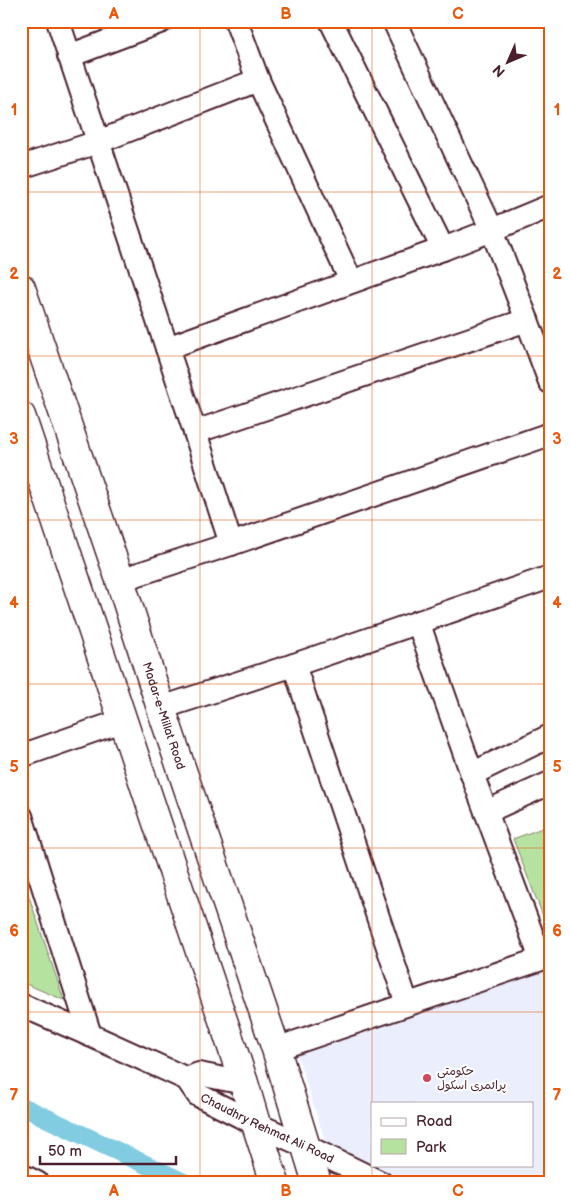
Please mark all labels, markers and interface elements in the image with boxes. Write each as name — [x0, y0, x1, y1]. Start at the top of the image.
text: A — [108, 5, 119, 24]
text: B — [280, 5, 292, 24]
text: C — [452, 5, 464, 24]
north arrow — [484, 38, 534, 88]
text: N — [489, 61, 509, 81]
text: 1 — [11, 101, 17, 120]
text: 1 — [554, 101, 560, 120]
text: 2 — [9, 265, 19, 284]
text: 2 — [552, 265, 562, 284]
text: 3 — [9, 430, 19, 449]
text: 3 — [552, 430, 562, 449]
text: 4 — [9, 594, 19, 613]
text: 4 — [552, 594, 562, 613]
street label: Madar-e-Millat Road — [139, 660, 189, 771]
text: 5 — [9, 758, 19, 777]
text: 5 — [552, 758, 562, 777]
text: 6 — [9, 922, 19, 941]
text: 6 — [552, 922, 562, 941]
place label: حکومتی پرائمری اسکول — [437, 1064, 506, 1093]
marker: حکومتی پرائمری اسکول — [421, 1072, 433, 1084]
text: 7 — [10, 1086, 19, 1105]
text: 7 — [553, 1086, 562, 1105]
street label: Chaudhry Rehmat Ali Road — [198, 1090, 337, 1167]
legend — [371, 1102, 534, 1166]
text: Road — [416, 1112, 452, 1131]
scale bar — [40, 1134, 176, 1166]
text: Park — [416, 1138, 447, 1157]
text: 50 m — [48, 1142, 82, 1161]
text: A — [108, 1182, 119, 1201]
text: B — [280, 1182, 292, 1201]
text: C — [452, 1182, 464, 1201]

